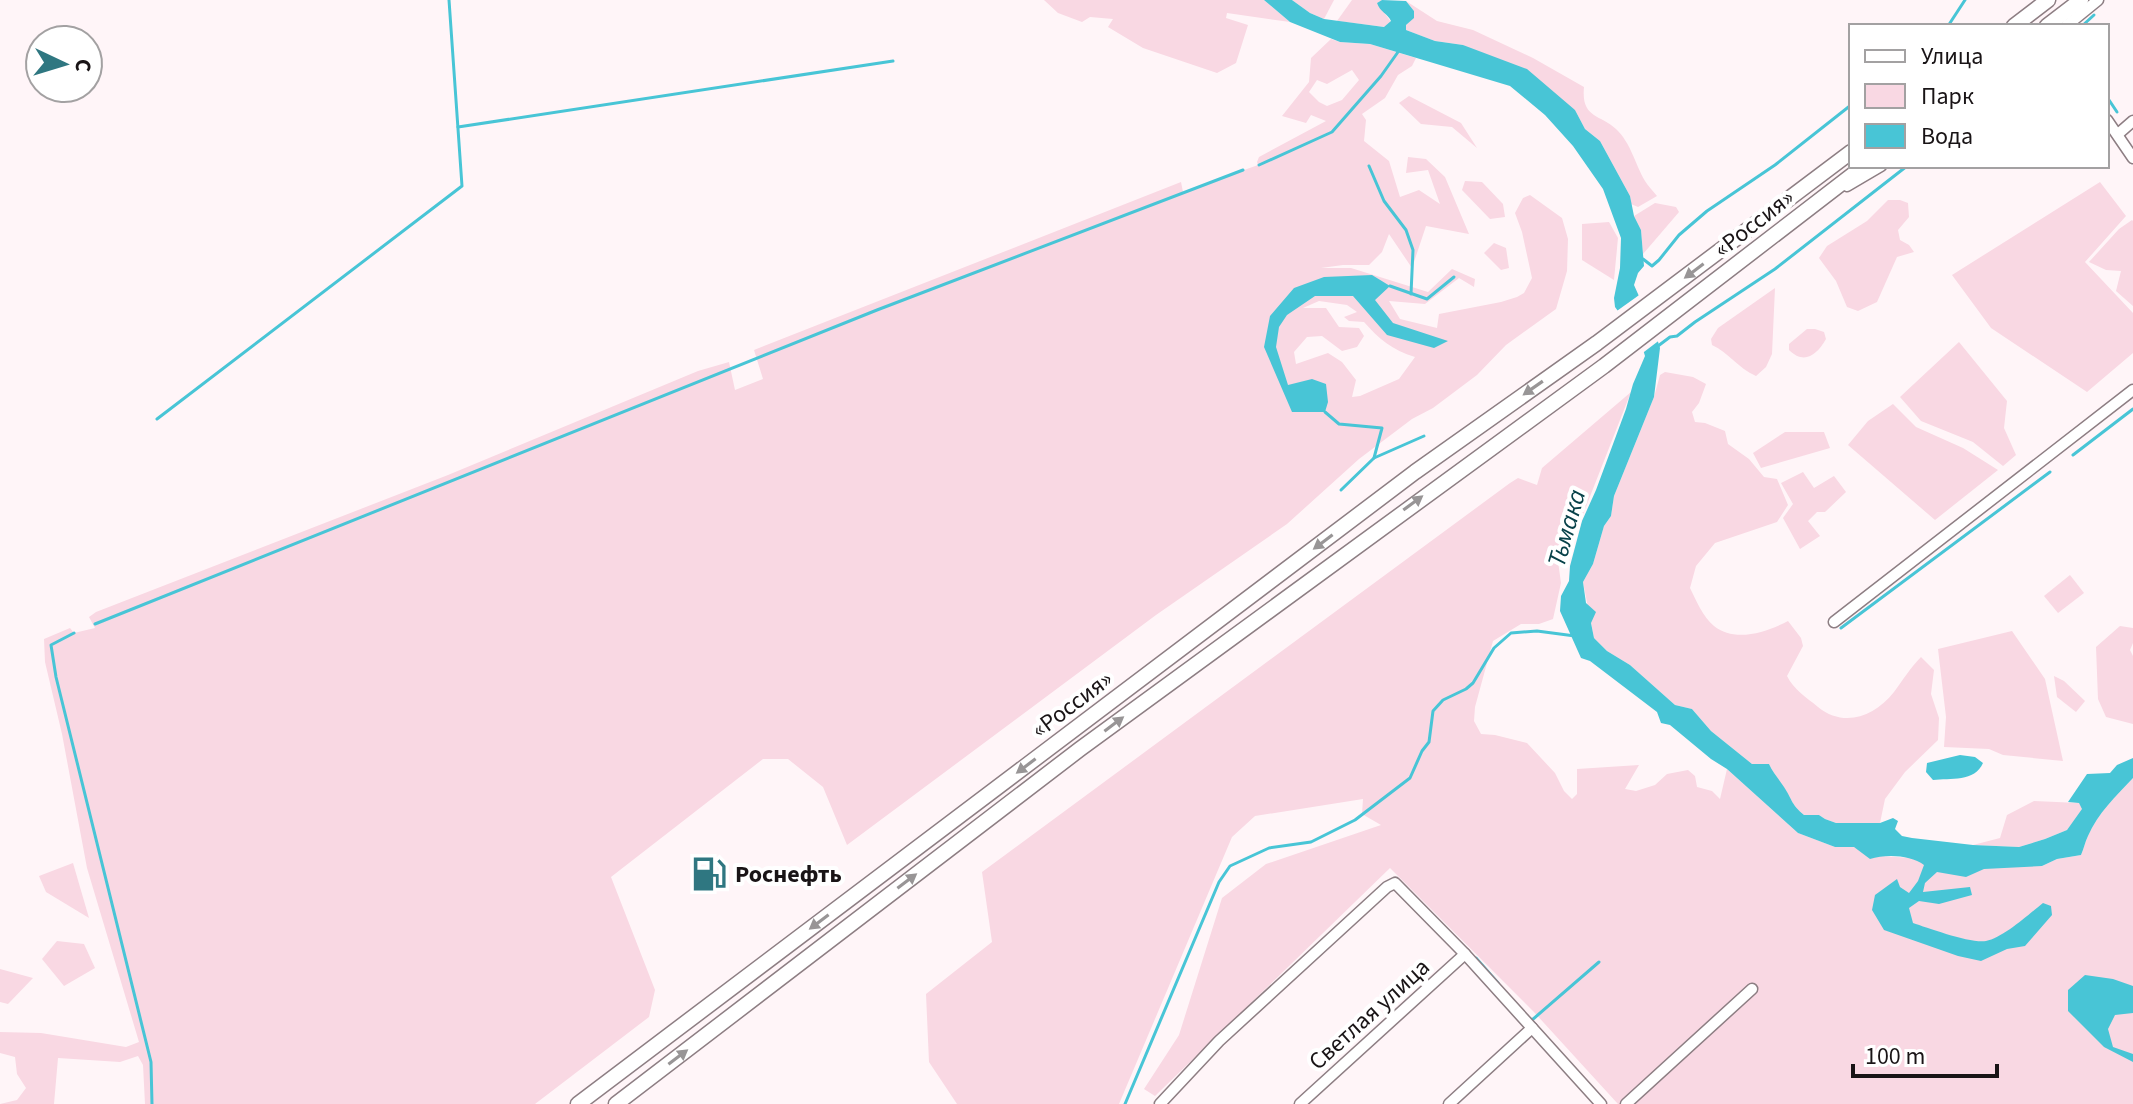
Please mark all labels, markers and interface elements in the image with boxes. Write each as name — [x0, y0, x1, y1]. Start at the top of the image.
north arrow — [24, 24, 104, 104]
legend — [1849, 24, 2109, 168]
text: Улица — [1921, 39, 1983, 74]
text: С — [67, 58, 99, 73]
text: Парк — [1921, 79, 1974, 114]
text: Вода — [1921, 119, 1973, 154]
street label: «Россия» — [1707, 181, 1802, 266]
one-way arrow — [1684, 262, 1704, 278]
one-way arrow — [1523, 380, 1544, 396]
water label: Тьмака — [1538, 485, 1595, 571]
one-way arrow — [1403, 496, 1424, 512]
one-way arrow — [1313, 533, 1333, 549]
street label: «Россия» — [1024, 662, 1120, 747]
one-way arrow — [1103, 716, 1124, 732]
one-way arrow — [1016, 757, 1036, 773]
fuel station icon: Роснефть — [690, 855, 728, 893]
place label: Роснефть — [735, 857, 842, 892]
one-way arrow — [897, 874, 917, 890]
one-way arrow — [809, 914, 829, 930]
street label: Светлая улица — [1301, 950, 1438, 1078]
scale bar — [1853, 1028, 1997, 1078]
text: 100 m — [1865, 1039, 1925, 1074]
one-way arrow — [668, 1049, 688, 1065]

